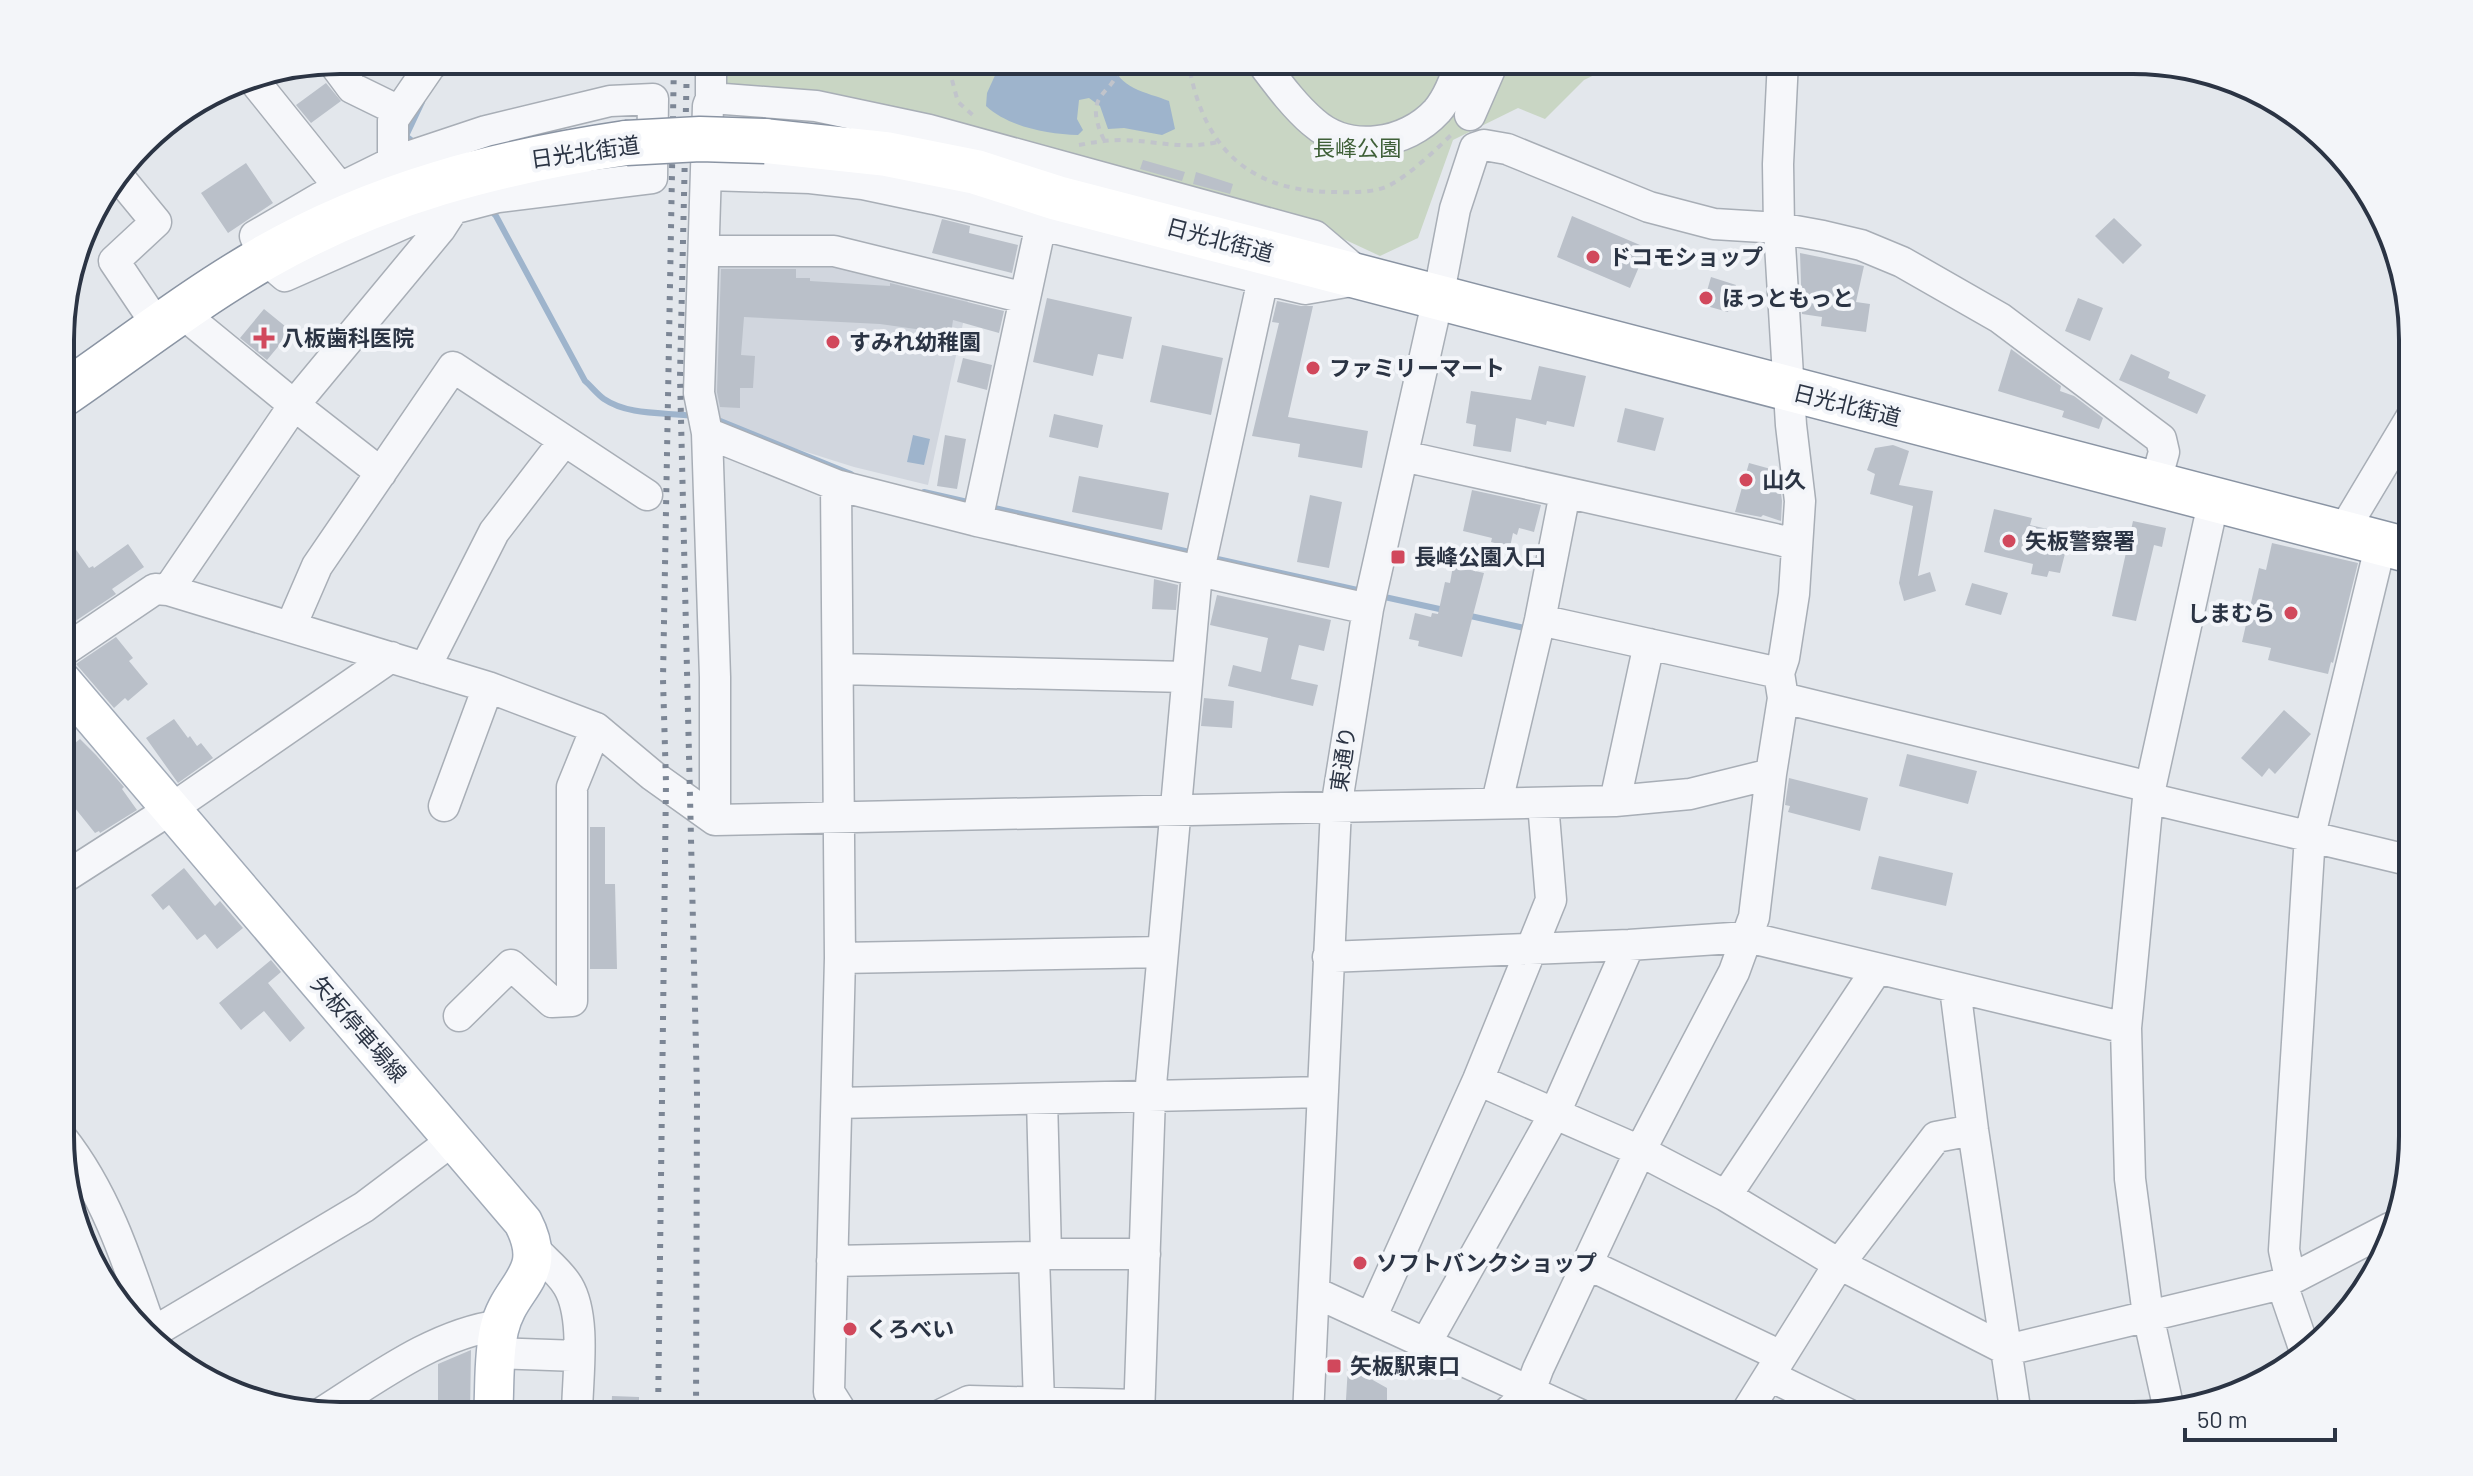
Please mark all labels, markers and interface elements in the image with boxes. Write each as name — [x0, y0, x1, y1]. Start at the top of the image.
street label: 日光北街道 — [529, 130, 641, 172]
park label: 長峰公園 — [1313, 134, 1401, 160]
street label: 日光北街道 — [1164, 212, 1277, 266]
place label: ドコモショップ — [1609, 243, 1763, 269]
marker: ドコモショップ — [1584, 248, 1602, 266]
place label: ほっともっと — [1722, 284, 1854, 310]
marker: ほっともっと — [1697, 289, 1715, 307]
place label: 八板歯科医院 — [282, 324, 414, 350]
marker: 八板歯科医院 — [253, 327, 275, 349]
place label: すみれ幼稚園 — [849, 328, 981, 354]
marker: すみれ幼稚園 — [824, 333, 842, 351]
place label: ファミリーマート — [1329, 354, 1505, 380]
marker: ファミリーマート — [1304, 359, 1322, 377]
street label: 日光北街道 — [1791, 378, 1904, 430]
place label: 山久 — [1762, 466, 1806, 492]
marker: 山久 — [1737, 471, 1755, 489]
place label: 矢板警察署 — [2025, 527, 2135, 553]
marker: 矢板警察署 — [2000, 532, 2018, 550]
place label: 長峰公園入口 — [1414, 543, 1546, 569]
marker: 長峰公園入口 — [1389, 548, 1407, 566]
place label: しまむら — [2187, 599, 2275, 625]
marker: しまむら — [2282, 604, 2300, 622]
street label: 東通り — [1325, 724, 1359, 793]
street label: 矢板停車場線 — [307, 970, 413, 1087]
place label: ソフトバンクショップ — [1376, 1249, 1597, 1275]
marker: ソフトバンクショップ — [1351, 1254, 1369, 1272]
place label: くろべい — [866, 1315, 954, 1341]
marker: くろべい — [841, 1320, 859, 1338]
place label: 矢板駅東口 — [1350, 1352, 1460, 1378]
marker: 矢板駅東口 — [1325, 1357, 1343, 1375]
scale bar — [2185, 1392, 2335, 1442]
text: 50 m — [2197, 1404, 2248, 1433]

